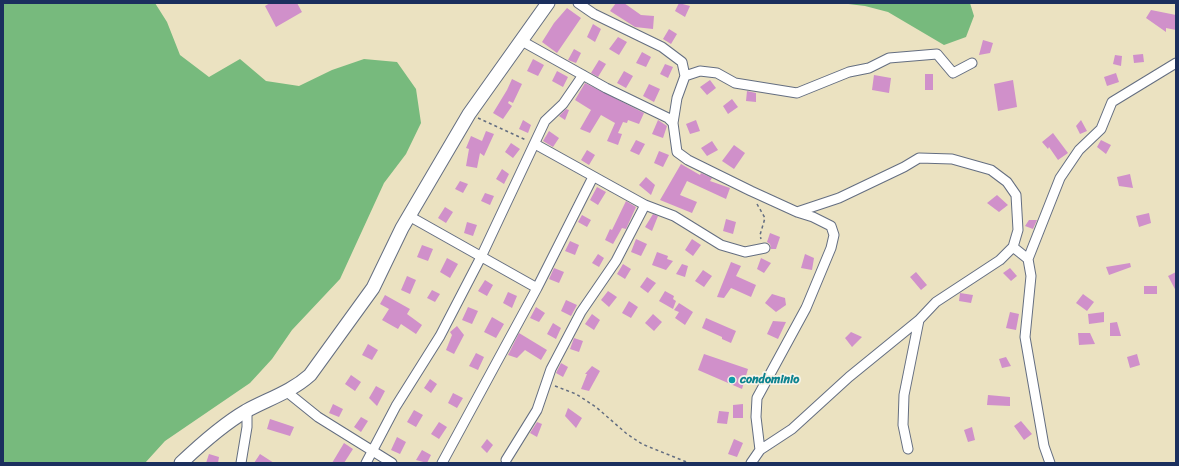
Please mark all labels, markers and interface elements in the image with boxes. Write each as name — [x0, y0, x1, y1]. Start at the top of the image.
place label: condominio — [740, 373, 799, 387]
marker: condominio — [727, 375, 737, 385]

